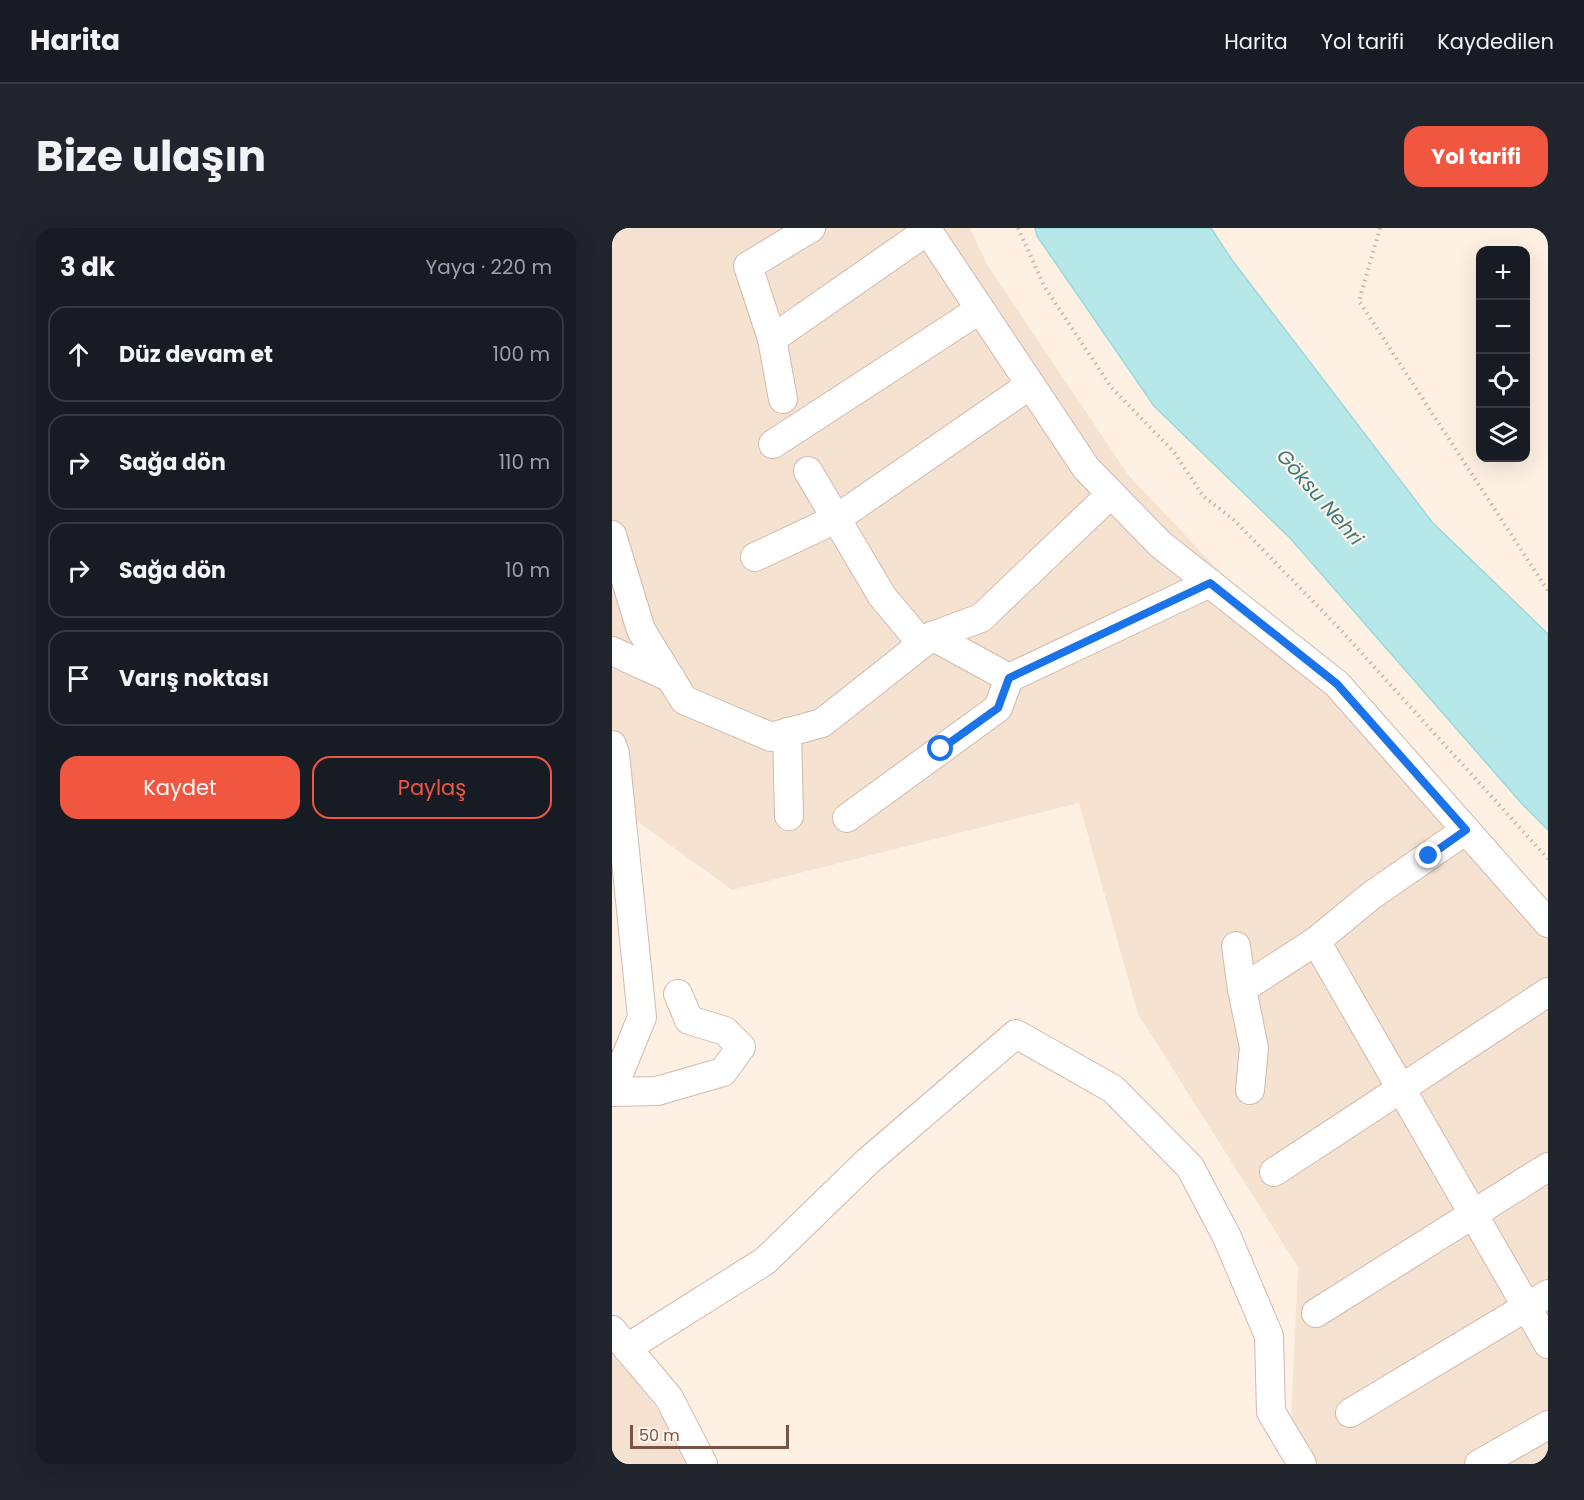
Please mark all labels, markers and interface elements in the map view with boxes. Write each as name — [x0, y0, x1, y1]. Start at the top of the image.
text: Harita — [30, 21, 120, 60]
text: Harita — [1224, 27, 1288, 56]
text: Yol tarifi — [1321, 27, 1404, 56]
text: Kaydedilen — [1437, 27, 1554, 56]
button: Yol tarifi — [1404, 126, 1548, 187]
text: Bize ulaşın — [36, 127, 266, 186]
map controls — [1476, 246, 1530, 462]
button: + — [1476, 246, 1530, 300]
text: 3 dk — [60, 249, 115, 285]
text: Yaya · 220 m — [426, 253, 552, 281]
button: − — [1476, 300, 1530, 354]
icon: ahead — [62, 338, 95, 371]
text: Düz devam et — [119, 339, 273, 370]
text: 100 m — [493, 340, 550, 368]
button: locate — [1476, 354, 1530, 408]
button: layers — [1476, 408, 1530, 462]
water label: Göksu Nehri — [1270, 443, 1370, 552]
icon: right — [62, 446, 95, 479]
text: Sağa dön — [119, 447, 226, 478]
text: 110 m — [499, 448, 550, 476]
icon: right — [62, 554, 95, 587]
text: Sağa dön — [119, 555, 226, 586]
text: 10 m — [505, 556, 550, 584]
icon: arrive — [62, 662, 95, 695]
text: Varış noktası — [119, 663, 269, 694]
route start — [927, 735, 953, 761]
button: Kaydet — [60, 756, 300, 819]
button: Paylaş — [312, 756, 552, 819]
route end — [1415, 842, 1441, 868]
scale bar — [630, 1422, 789, 1450]
text: 50 m — [639, 1424, 680, 1447]

